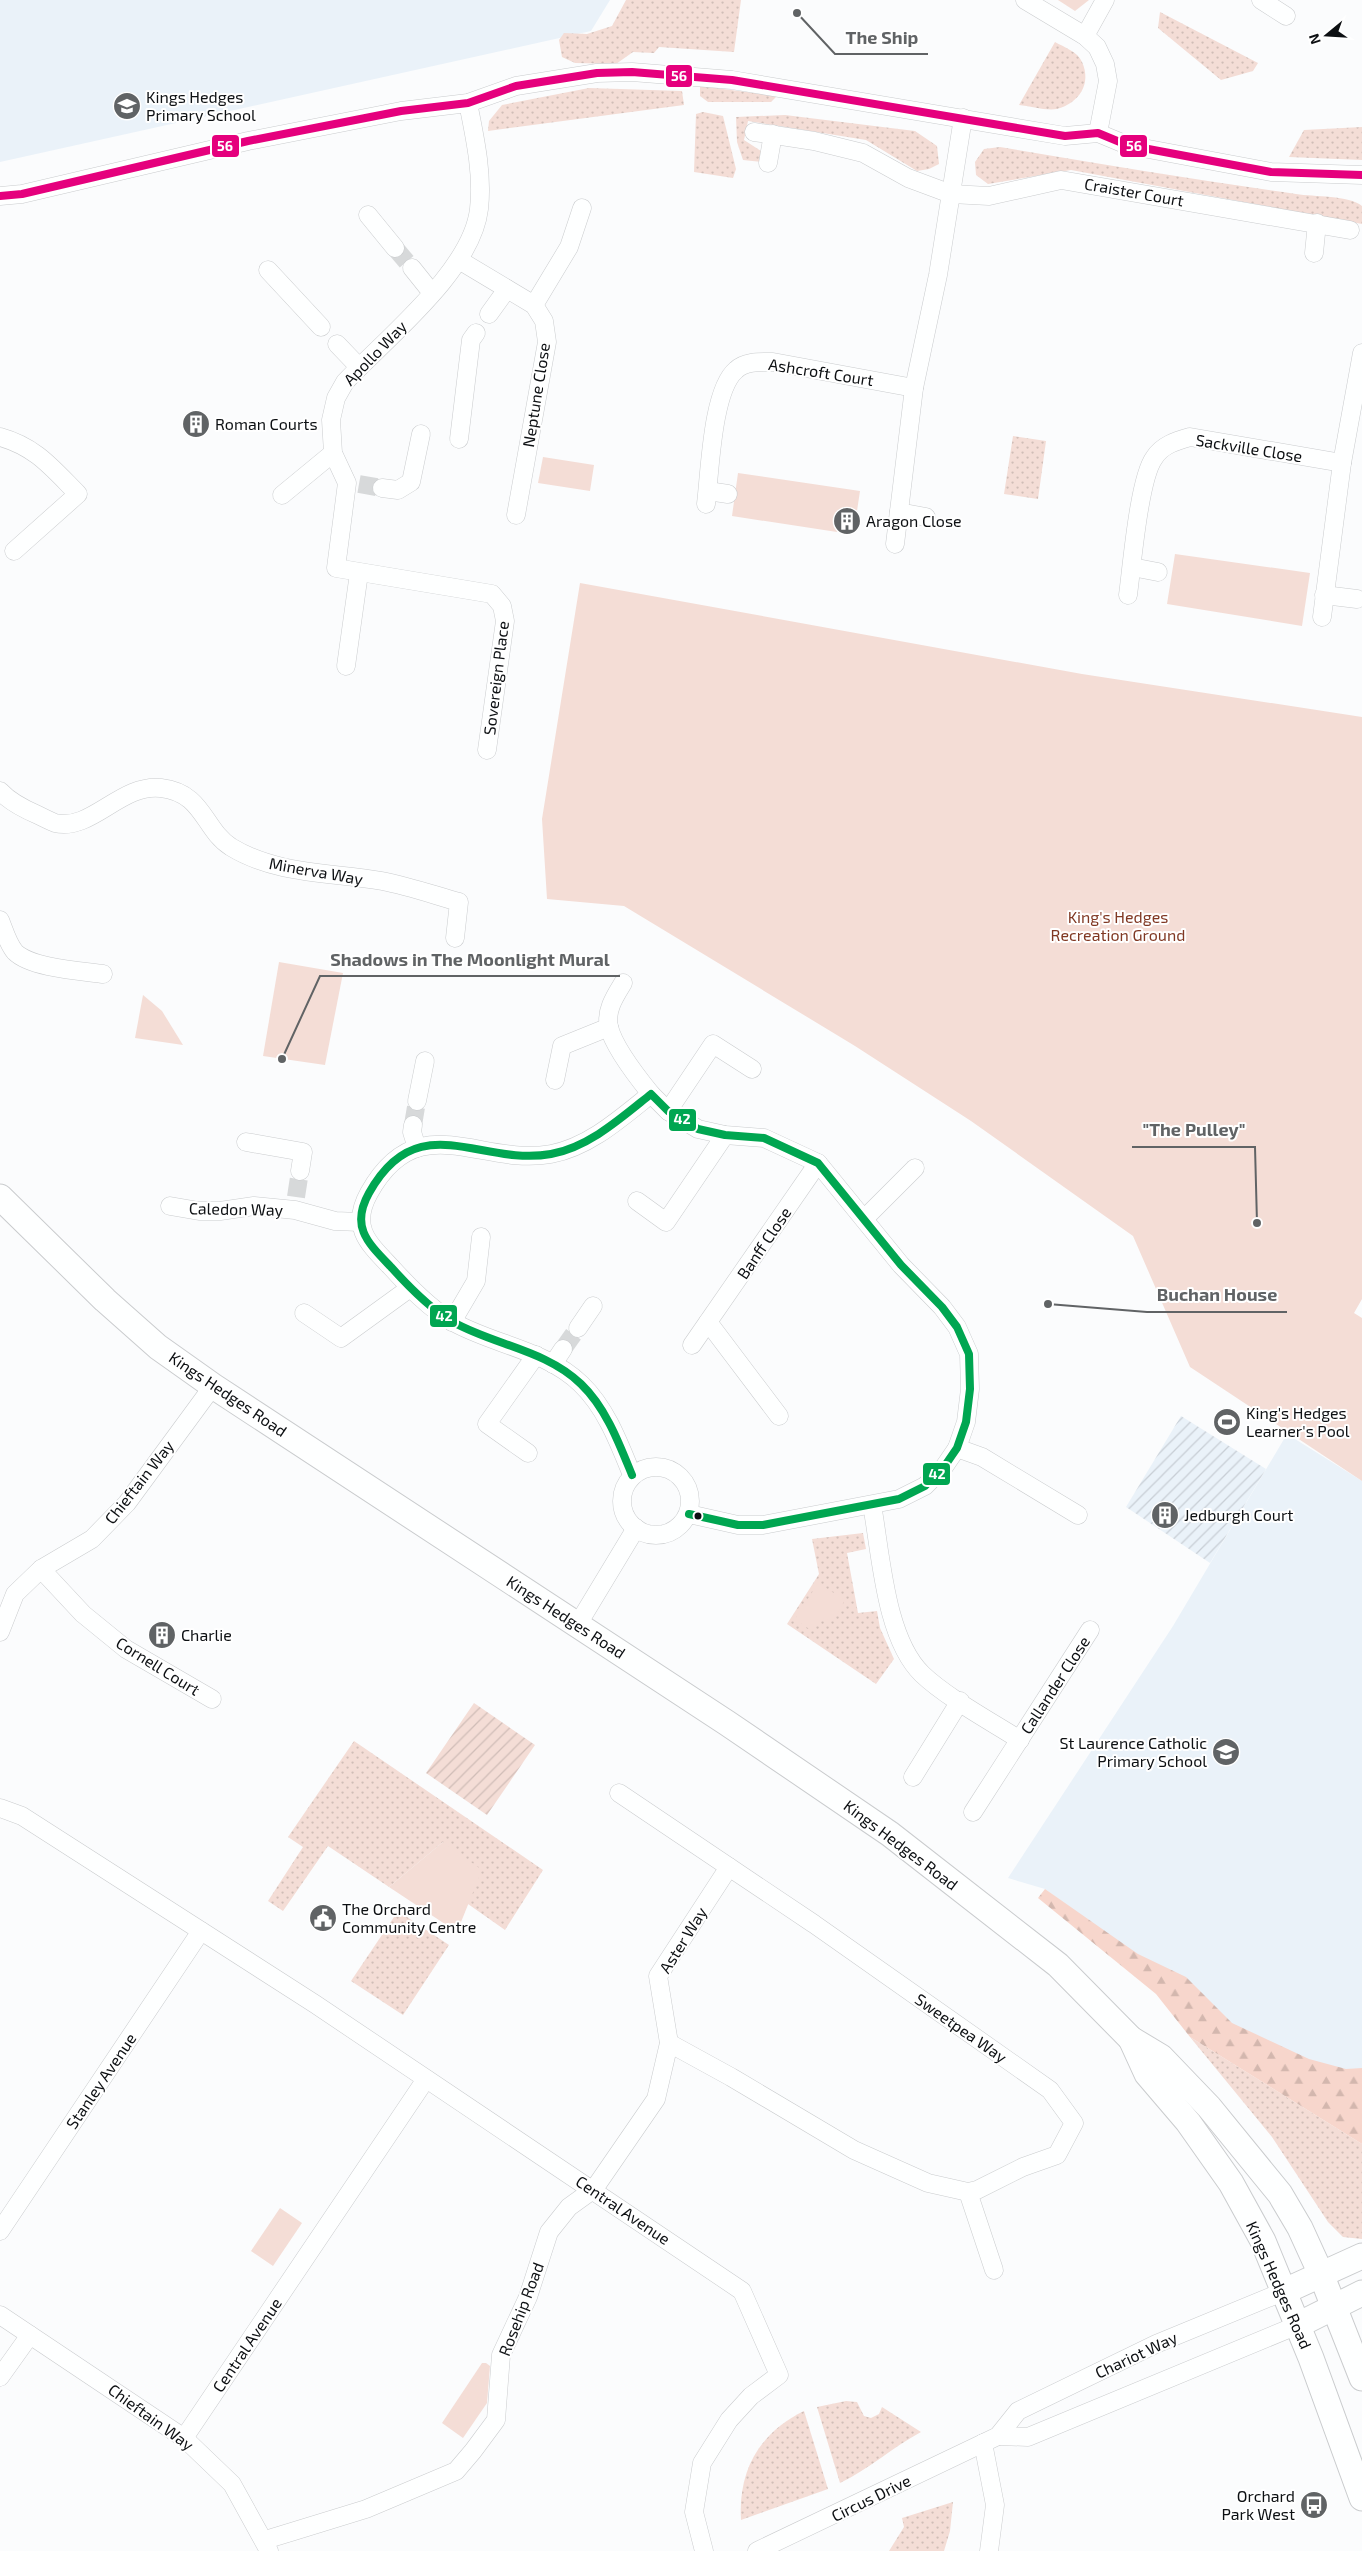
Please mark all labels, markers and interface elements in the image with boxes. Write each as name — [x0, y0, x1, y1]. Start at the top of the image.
north arrow — [1302, 10, 1352, 60]
callout: The Ship — [835, 21, 928, 54]
text: The Ship — [846, 26, 919, 48]
text: N — [1305, 32, 1324, 47]
line badge: 56 — [665, 64, 693, 88]
text: 56 — [671, 67, 687, 84]
place label: Kings Hedges Primary School — [146, 87, 256, 124]
school or university icon: Kings Hedges Primary School — [112, 91, 142, 121]
line badge: 56 — [211, 134, 240, 158]
line badge: 56 — [1119, 134, 1148, 158]
text: 56 — [217, 137, 233, 154]
text: 56 — [1126, 137, 1142, 154]
street label: Craister Court — [1083, 173, 1185, 210]
street label: Apollo Way — [339, 316, 410, 389]
street label: Neptune Close — [518, 341, 553, 449]
street label: Ashcroft Court — [767, 354, 875, 389]
building icon: Roman Courts — [181, 409, 211, 439]
place label: Roman Courts — [215, 414, 318, 433]
street label: Sackville Close — [1194, 430, 1304, 465]
building icon: Aragon Close — [832, 506, 862, 536]
place label: Aragon Close — [866, 511, 962, 530]
street label: Sovereign Place — [479, 620, 512, 736]
street label: Minerva Way — [268, 853, 365, 888]
park label: King's Hedges Recreation Ground — [1051, 907, 1185, 944]
callout: Shadows in The Moonlight Mural — [320, 943, 620, 976]
text: Shadows in The Moonlight Mural — [330, 948, 610, 970]
line badge: 42 — [668, 1108, 697, 1132]
text: 42 — [673, 1110, 691, 1127]
callout: "The Pulley" — [1132, 1114, 1255, 1147]
text: "The Pulley" — [1143, 1118, 1245, 1140]
street label: Caledon Way — [189, 1198, 284, 1219]
street label: Banff Close — [733, 1203, 795, 1282]
callout: Buchan House — [1147, 1279, 1287, 1312]
text: Buchan House — [1157, 1283, 1277, 1305]
line badge: 42 — [429, 1304, 458, 1328]
text: 42 — [435, 1307, 453, 1324]
street label: Kings Hedges Road — [166, 1347, 291, 1440]
place label: King's Hedges Learner's Pool — [1246, 1403, 1350, 1440]
sports icon: King's Hedges Learner's Pool — [1212, 1407, 1242, 1437]
street label: Chieftain Way — [100, 1436, 177, 1527]
line badge: 42 — [922, 1462, 951, 1486]
text: 42 — [928, 1465, 946, 1482]
building icon: Jedburgh Court — [1150, 1500, 1180, 1530]
place label: Jedburgh Court — [1184, 1505, 1293, 1524]
unlabelled marker — [693, 1511, 703, 1521]
street label: Kings Hedges Road — [503, 1571, 629, 1662]
building icon: Charlie — [147, 1620, 177, 1650]
place label: Charlie — [181, 1625, 232, 1644]
street label: Cornell Court — [113, 1632, 204, 1699]
street label: Callander Close — [1016, 1632, 1093, 1737]
place label: St Laurence Catholic Primary School — [1059, 1733, 1207, 1770]
school or university icon: St Laurence Catholic Primary School — [1211, 1737, 1241, 1767]
street label: Kings Hedges Road — [841, 1796, 962, 1894]
place label: The Orchard Community Centre — [342, 1899, 476, 1936]
public building icon: The Orchard Community Centre — [308, 1903, 338, 1933]
street label: Aster Way — [655, 1903, 711, 1976]
street label: Sweetpea Way — [912, 1989, 1011, 2067]
street label: Stanley Avenue — [62, 2029, 140, 2132]
street label: Central Avenue — [573, 2171, 674, 2248]
street label: Kings Hedges Road — [1243, 2218, 1316, 2352]
street label: Rosehip Road — [494, 2259, 547, 2358]
street label: Central Avenue — [208, 2294, 285, 2395]
street label: Chariot Way — [1092, 2327, 1180, 2382]
street label: Chieftain Way — [105, 2379, 198, 2454]
street label: Circus Drive — [828, 2470, 914, 2525]
place label: Orchard Park West — [1221, 2486, 1295, 2523]
bus stop icon: Orchard Park West — [1299, 2490, 1329, 2520]

